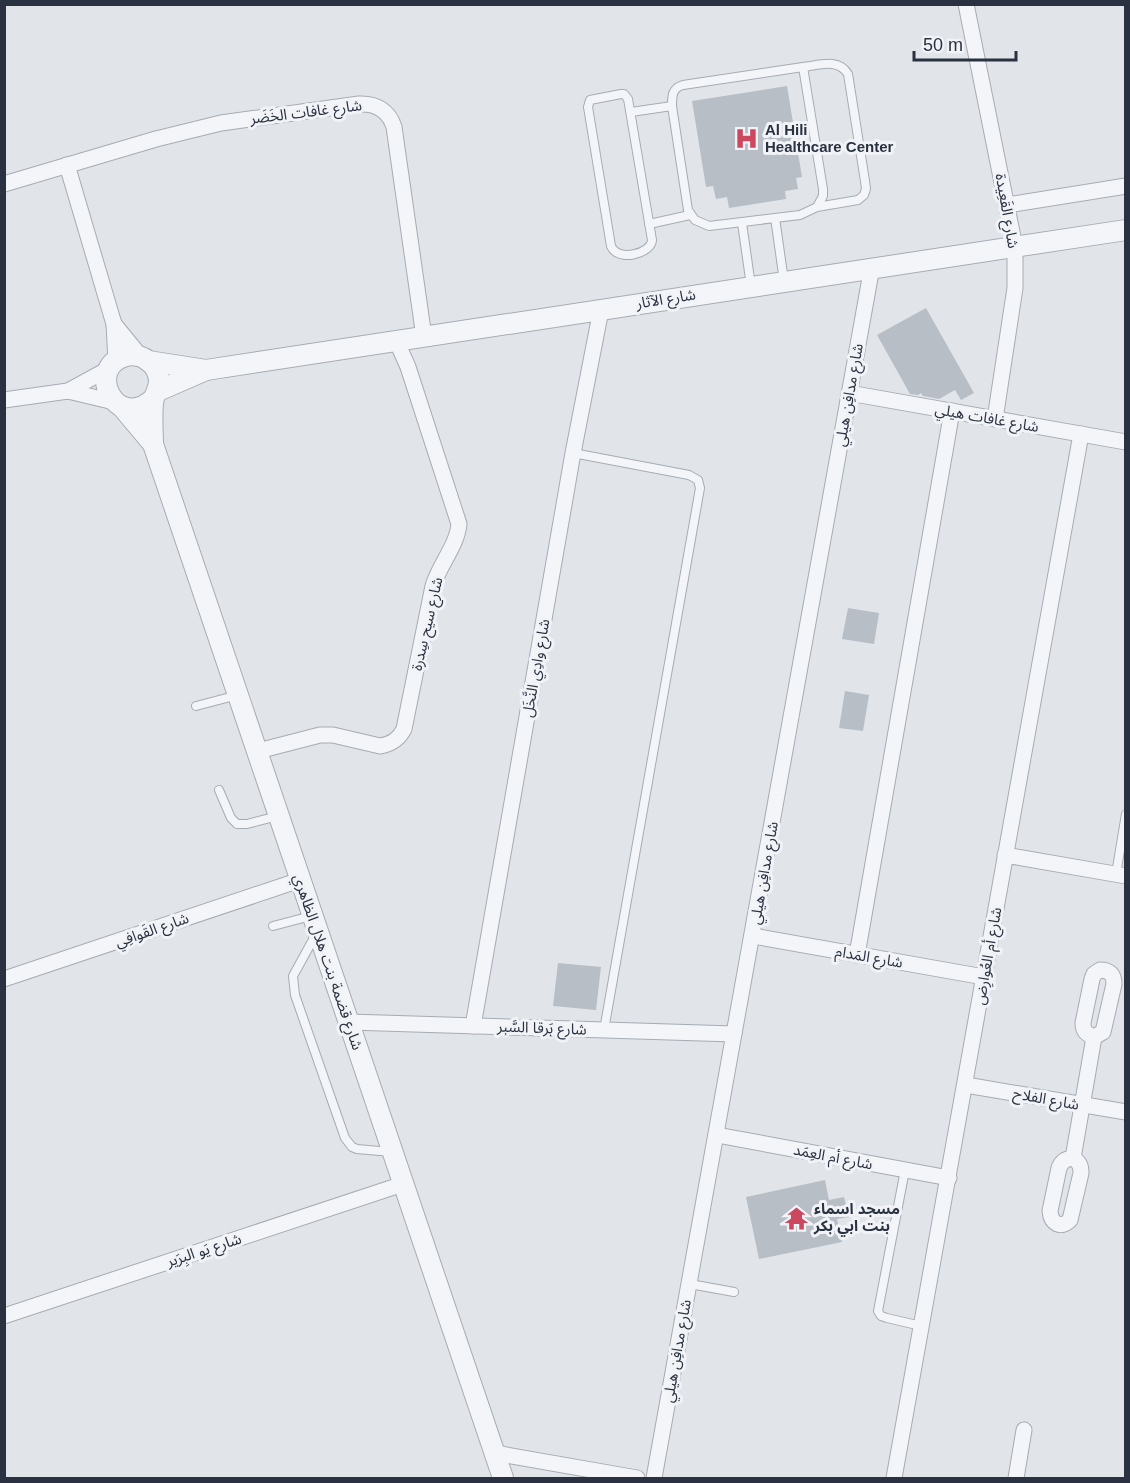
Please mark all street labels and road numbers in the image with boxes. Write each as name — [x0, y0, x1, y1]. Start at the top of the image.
street label: شارع غافات الخَضَر — [248, 96, 364, 131]
street label: شارع القَعِيدة — [989, 172, 1022, 251]
street label: شارع الآثار — [634, 285, 698, 316]
street label: شارع مدافِن هيلي — [831, 342, 870, 448]
street label: شارع غافات هيلي — [933, 400, 1041, 439]
street label: شارع سيح سِدرة — [408, 575, 449, 673]
street label: شارع وادِي النَّخَل — [518, 617, 556, 719]
street label: شارع مدافِن هيلي — [746, 820, 785, 926]
street label: شارع قضمة بنت هلال الظاهري — [287, 872, 367, 1054]
street label: شارع أم العُوارِض — [971, 905, 1008, 1007]
street label: شارع القَوافِي — [113, 909, 192, 954]
street label: شارع المَدام — [833, 942, 904, 975]
street label: شارع بَرقا السَّبر — [496, 1017, 587, 1042]
street label: شارع الفلاح — [1011, 1084, 1081, 1117]
street label: شارع أم العِمَد — [791, 1141, 874, 1176]
street label: شارع يَو البِرَير — [163, 1229, 245, 1274]
street label: شارع مدافِن هيلي — [659, 1298, 698, 1404]

